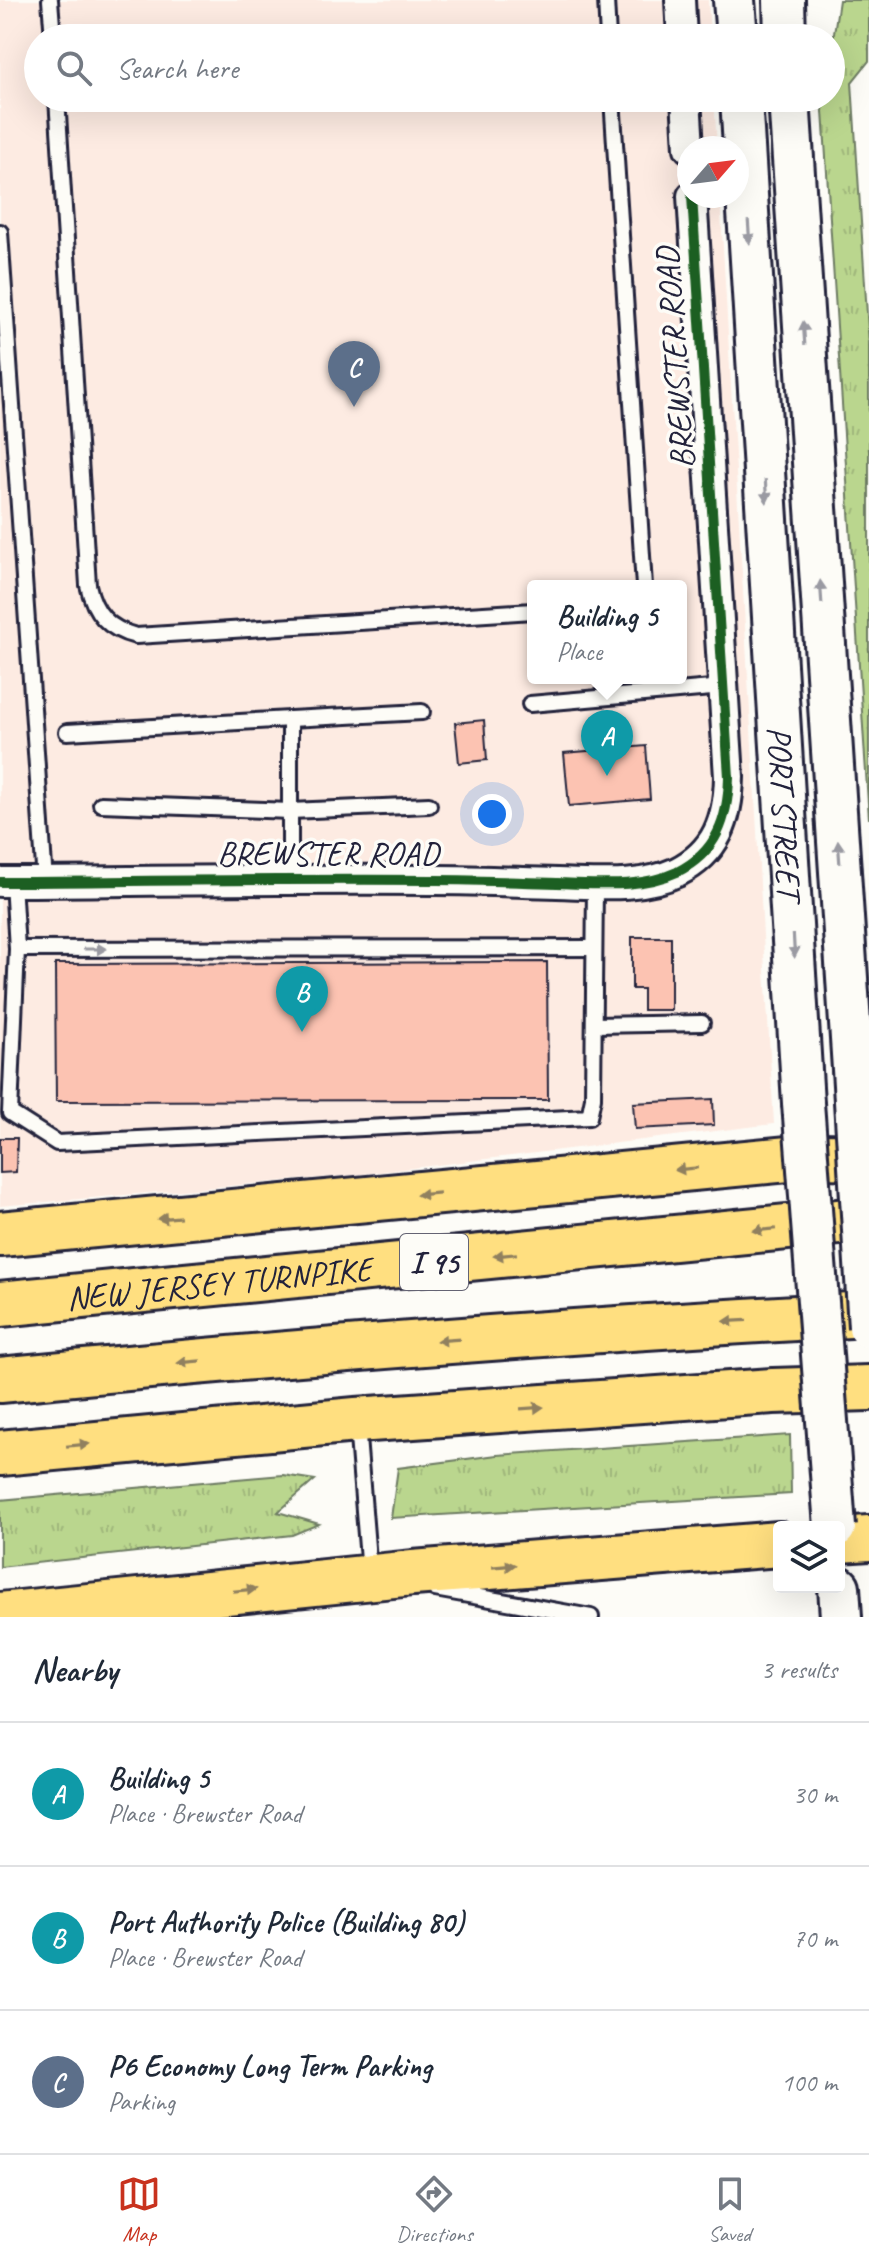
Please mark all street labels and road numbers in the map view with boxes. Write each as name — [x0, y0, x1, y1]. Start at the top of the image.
street label: BREWSTER ROAD — [645, 244, 704, 470]
street label: PORT STREET — [758, 725, 812, 907]
street label: BREWSTER ROAD — [217, 832, 441, 875]
road number: I 95 — [400, 1234, 468, 1290]
street label: NEW JERSEY TURNPIKE — [65, 1246, 378, 1319]

